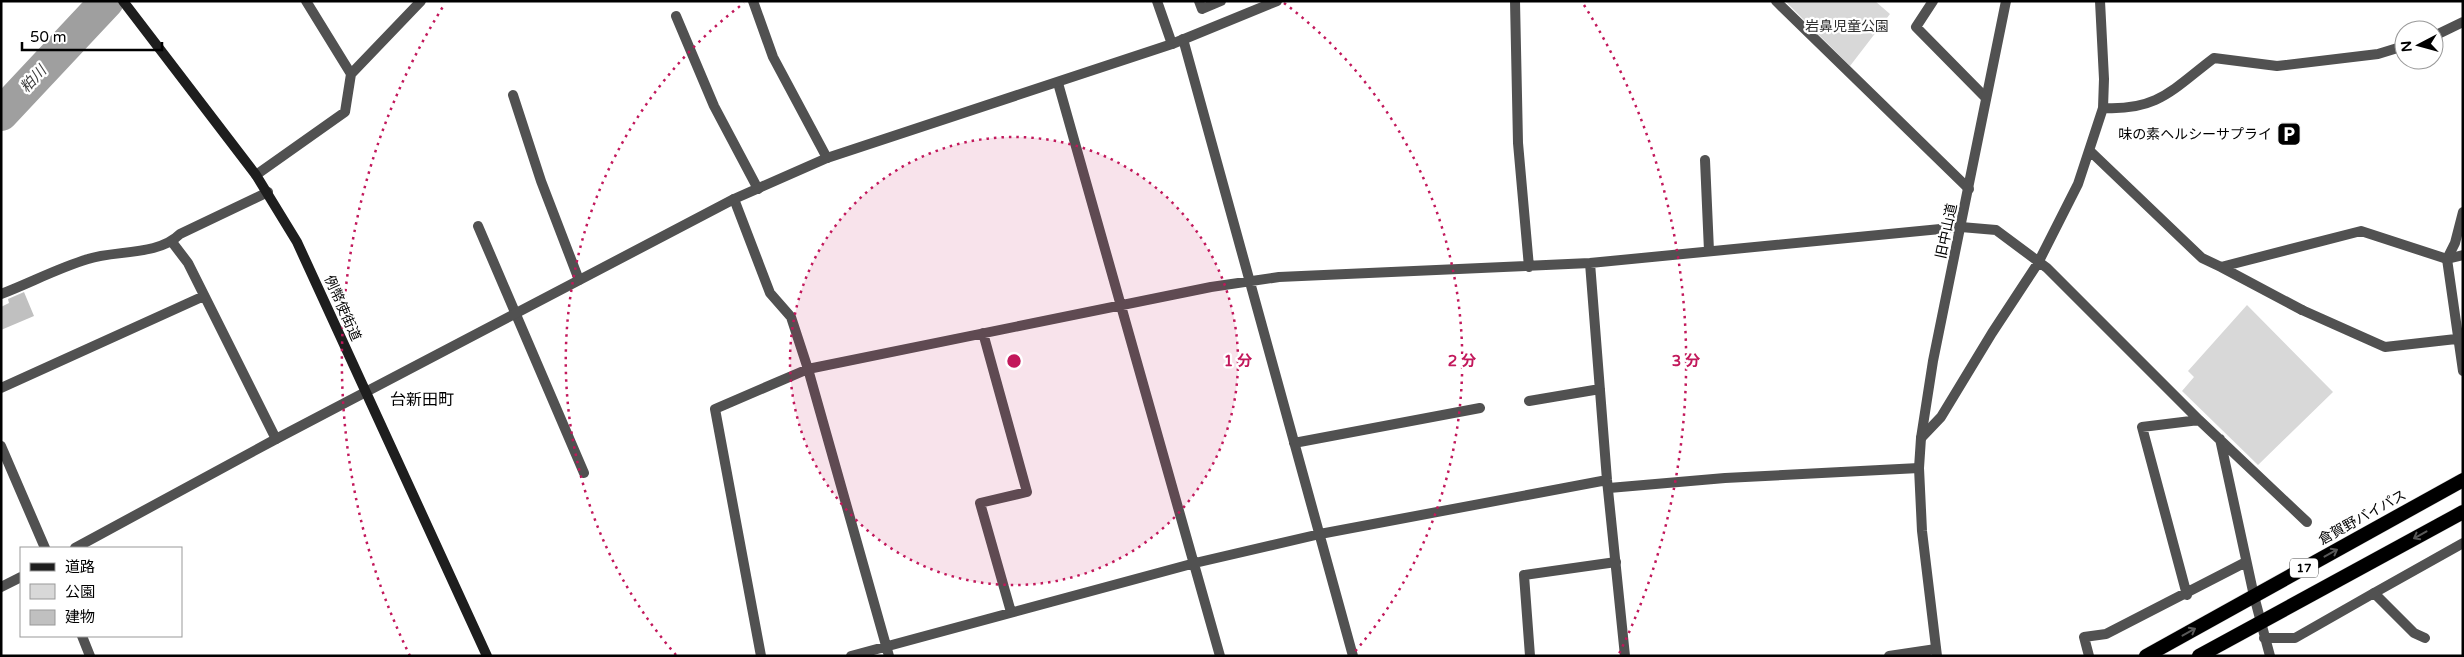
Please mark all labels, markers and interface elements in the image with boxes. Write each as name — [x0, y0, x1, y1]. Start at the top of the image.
park label: 岩鼻児童公園 — [1805, 18, 1889, 35]
scale bar — [22, 20, 162, 52]
north arrow — [2394, 20, 2444, 70]
text: 50 m — [30, 28, 67, 46]
text: N — [2398, 40, 2416, 53]
water label: 粕川 — [16, 60, 51, 96]
parking icon: 味の素ヘルシーサプライ — [2276, 121, 2302, 147]
place label: 味の素ヘルシーサプライ — [2118, 126, 2272, 143]
street label: 旧中山道 — [1932, 202, 1961, 260]
street label: 例幣使街道 — [321, 273, 365, 344]
centre of rings — [1005, 352, 1023, 370]
text: 1 分 — [1224, 352, 1252, 370]
text: 2 分 — [1448, 352, 1476, 370]
text: 3 分 — [1672, 352, 1700, 370]
district label: 台新田町 — [390, 390, 454, 410]
street label: 倉賀野バイパス — [2315, 486, 2409, 549]
one-way arrow — [2413, 531, 2428, 540]
legend — [20, 547, 182, 637]
one-way arrow — [2323, 548, 2338, 558]
text: 道路 — [65, 558, 95, 576]
road number: 17 — [2290, 558, 2318, 578]
text: 公園 — [65, 583, 95, 601]
text: 建物 — [65, 608, 95, 626]
one-way arrow — [2181, 627, 2196, 637]

